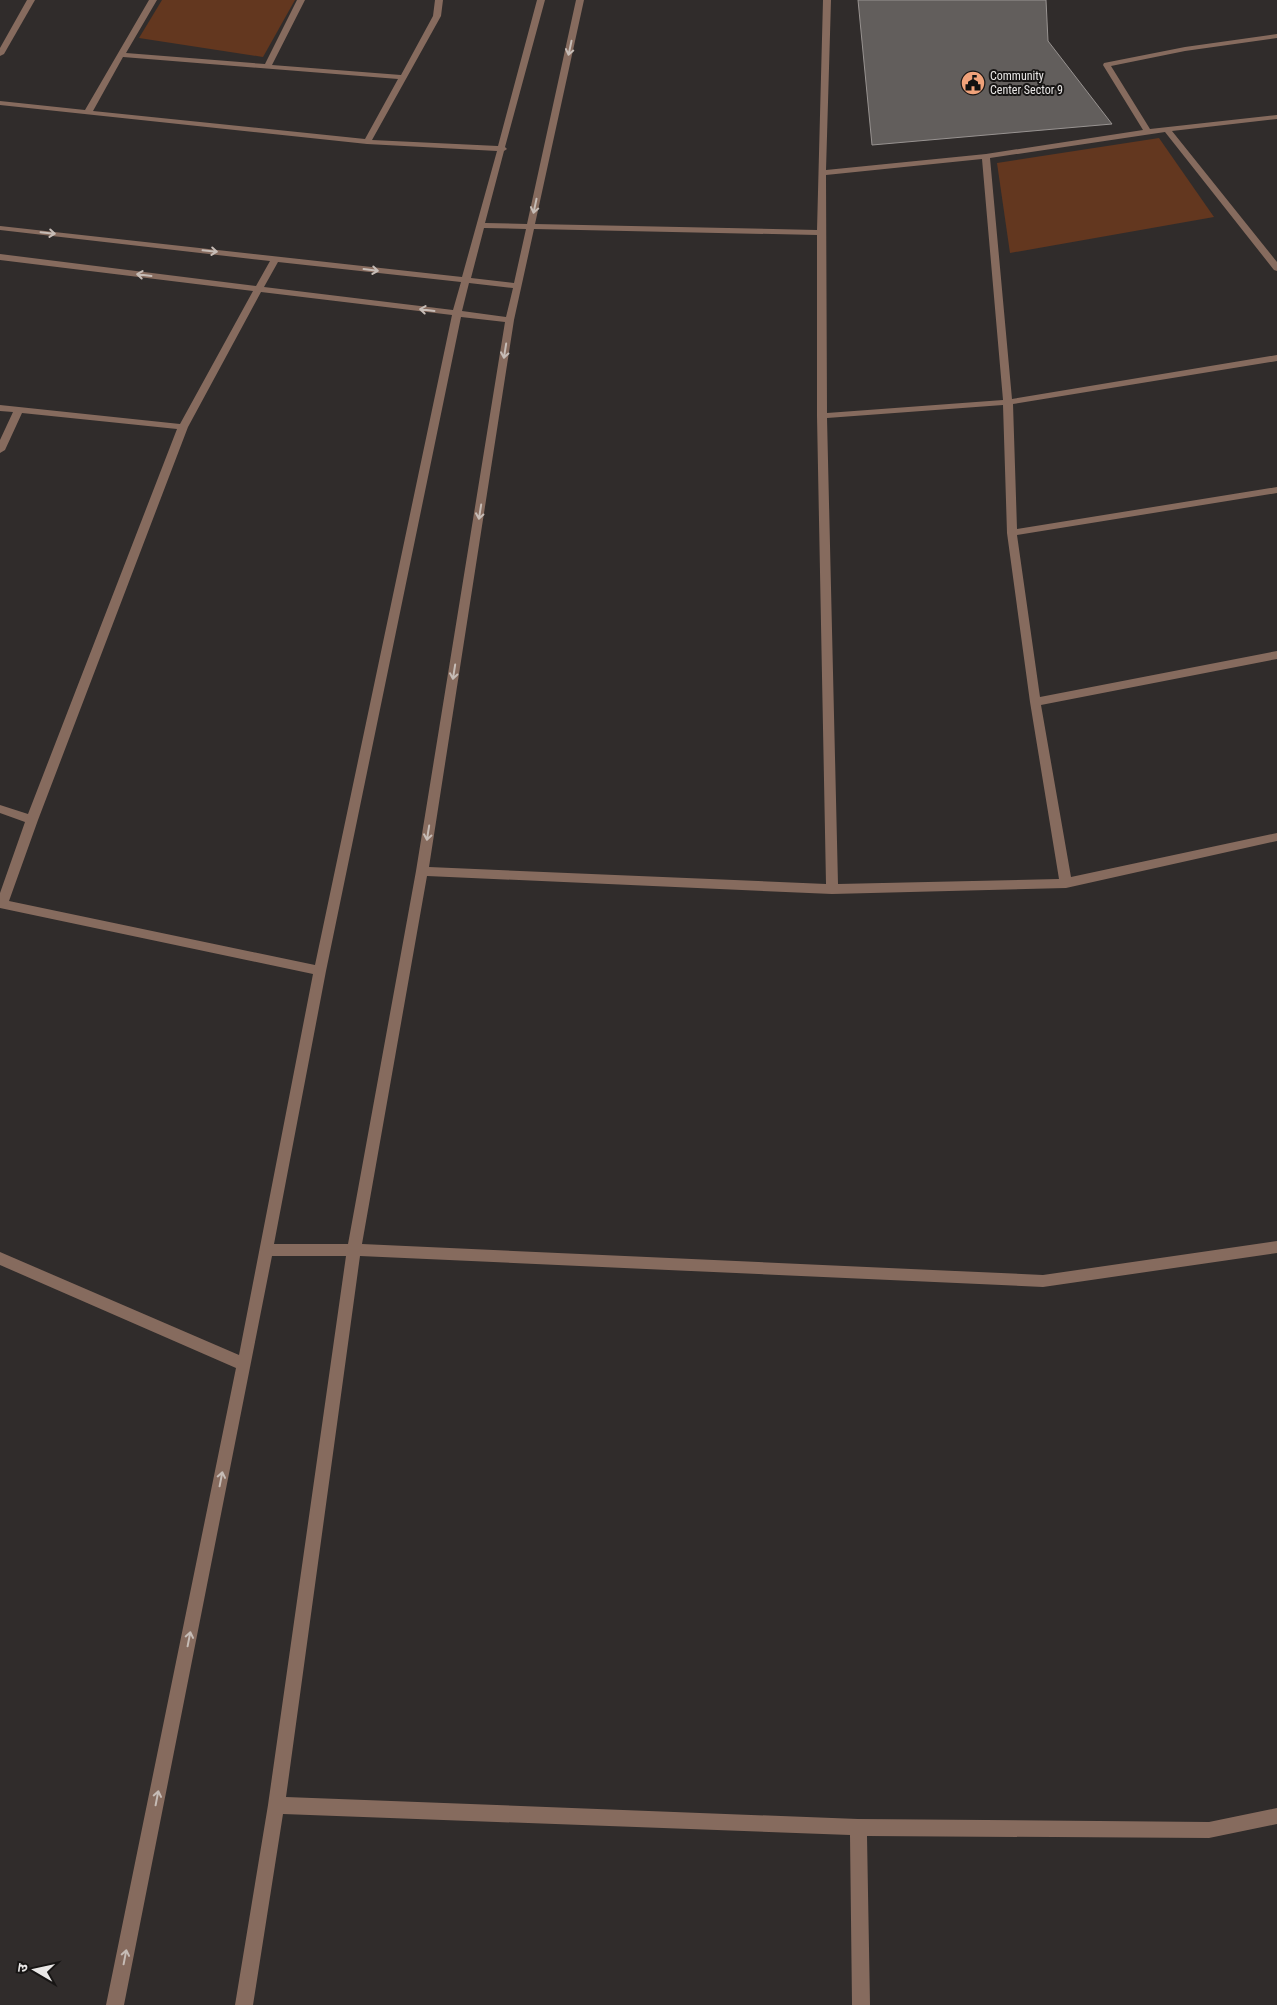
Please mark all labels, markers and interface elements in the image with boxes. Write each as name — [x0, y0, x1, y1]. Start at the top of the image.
one-way arrow — [565, 39, 574, 55]
place label: Community Center Sector 9 — [990, 69, 1063, 97]
public building icon: Community Center Sector 9 — [960, 70, 986, 96]
one-way arrow — [530, 198, 539, 214]
one-way arrow — [40, 228, 56, 238]
one-way arrow — [202, 246, 218, 256]
one-way arrow — [363, 265, 379, 275]
one-way arrow — [136, 270, 152, 280]
one-way arrow — [419, 305, 435, 315]
one-way arrow — [500, 343, 510, 359]
one-way arrow — [474, 503, 484, 519]
one-way arrow — [449, 664, 459, 680]
one-way arrow — [423, 824, 433, 840]
one-way arrow — [217, 1472, 226, 1488]
one-way arrow — [185, 1631, 194, 1647]
one-way arrow — [153, 1790, 162, 1806]
north arrow — [10, 1945, 60, 1995]
one-way arrow — [121, 1950, 130, 1966]
text: उ — [14, 1962, 31, 1973]

